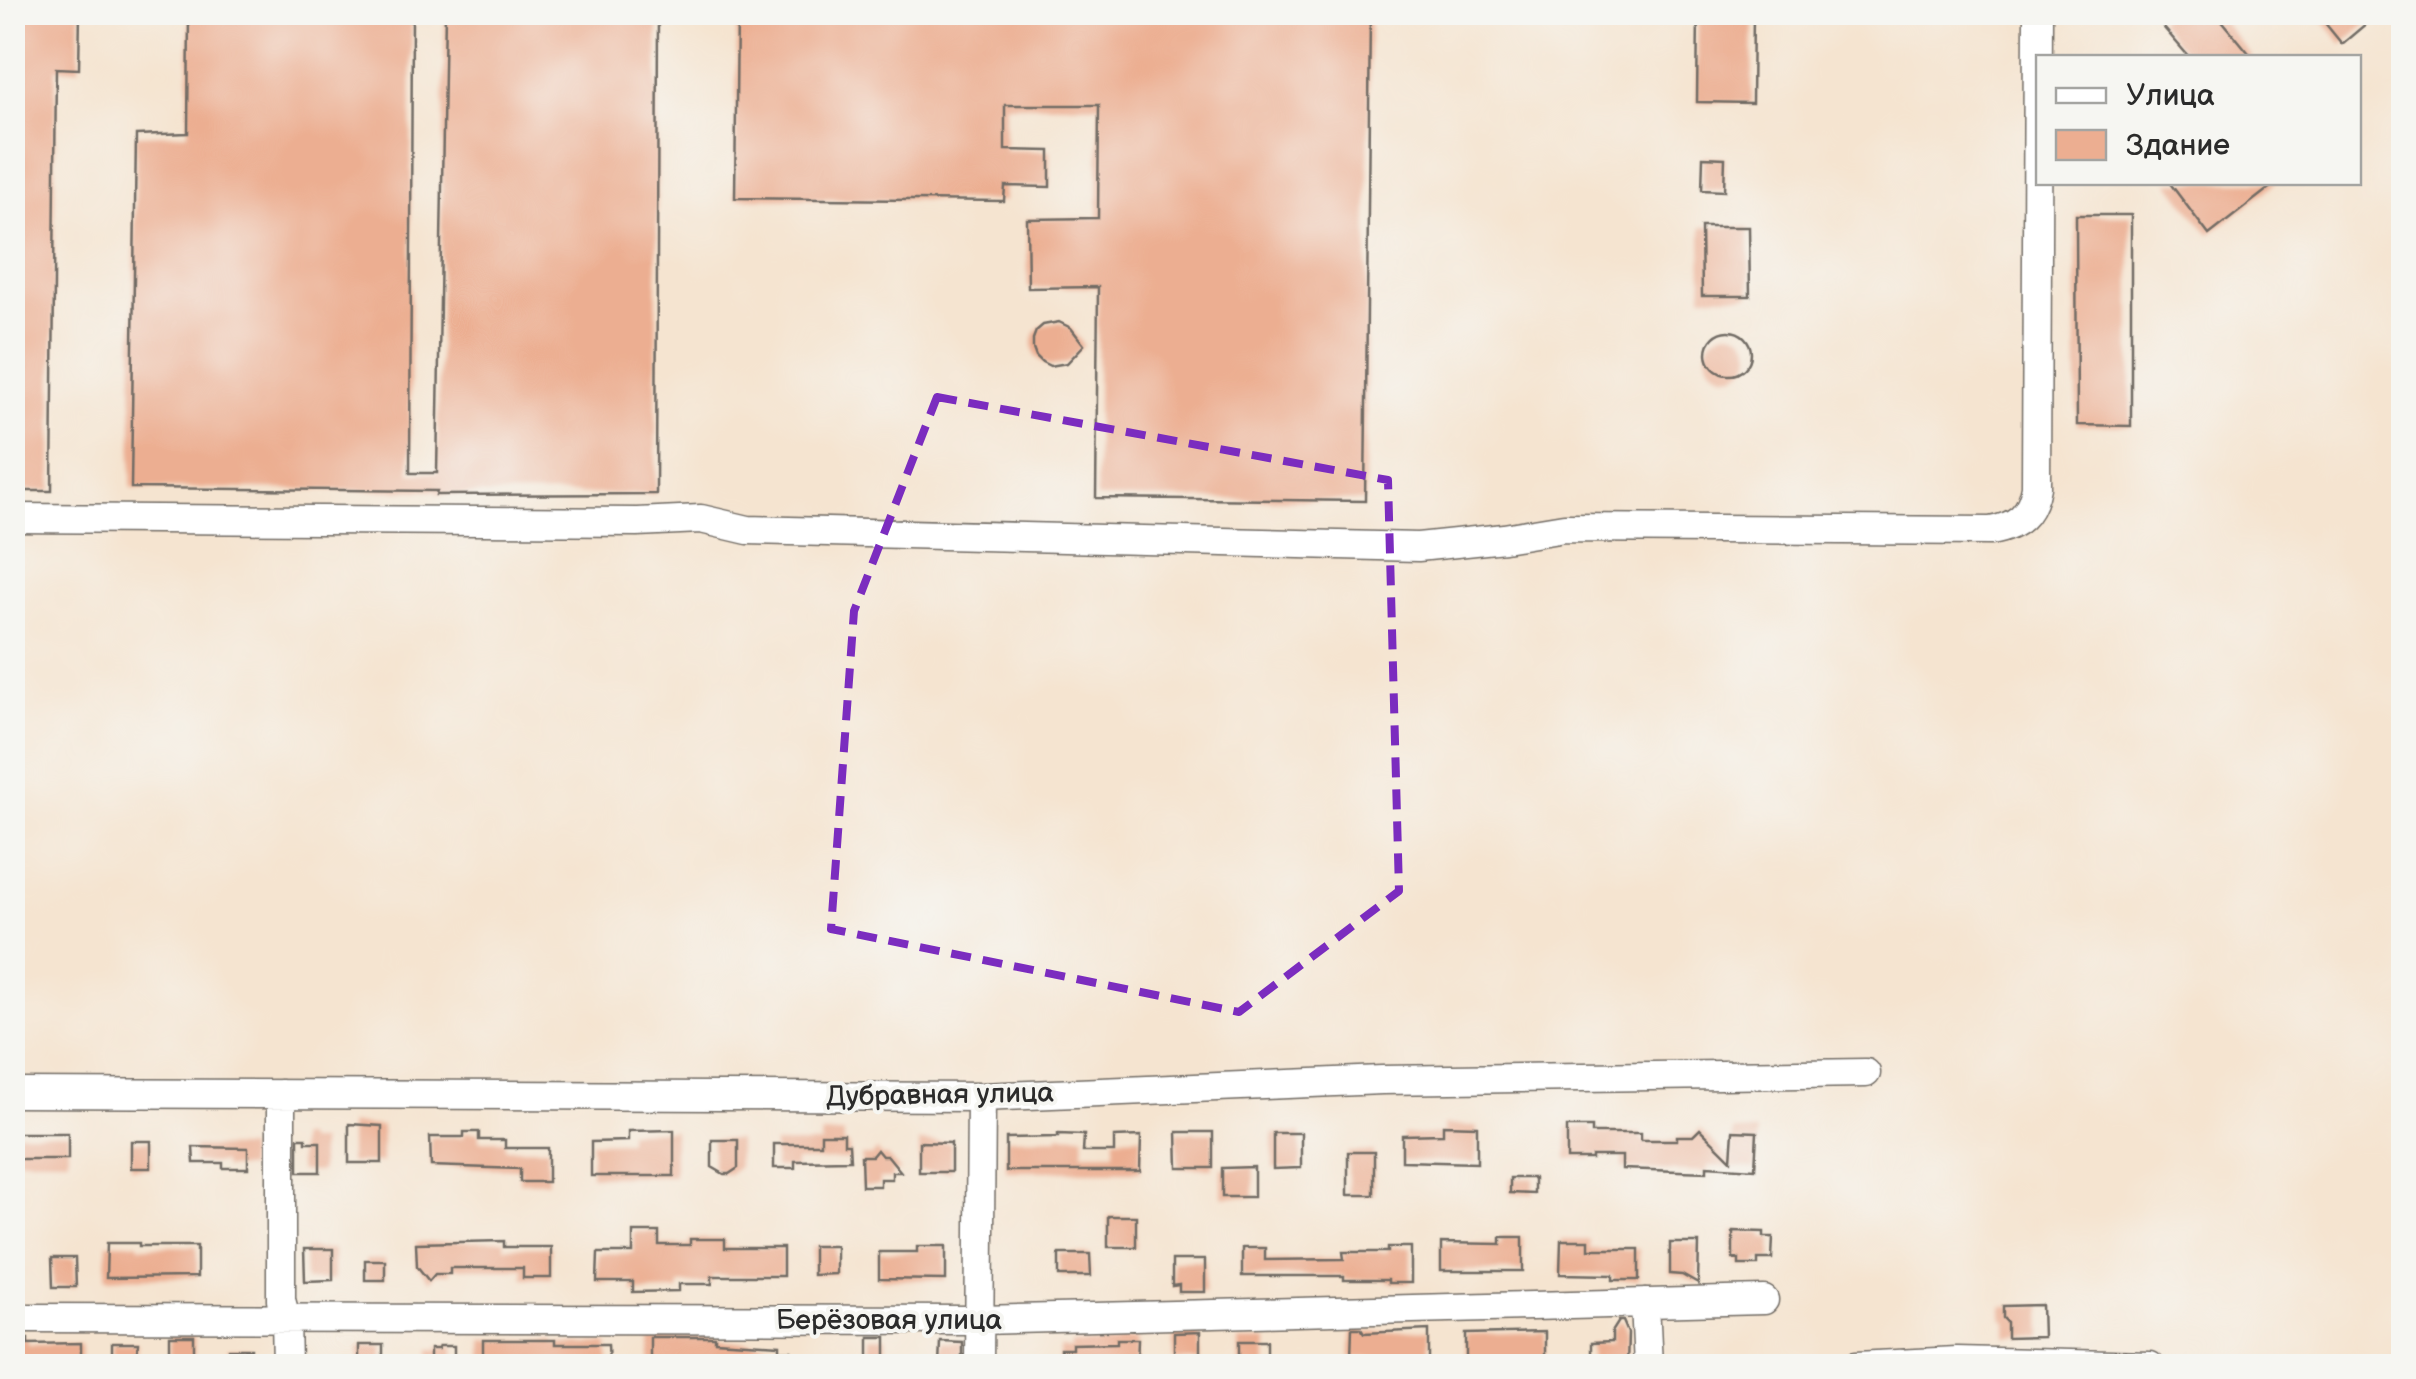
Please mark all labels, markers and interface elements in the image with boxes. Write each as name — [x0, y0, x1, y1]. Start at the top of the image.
legend — [2036, 55, 2361, 185]
text: Улица — [2126, 78, 2215, 114]
text: Здание — [2126, 128, 2230, 164]
street label: Дубравная улица — [826, 1077, 1055, 1113]
street label: Берёзовая улица — [776, 1304, 1002, 1337]

